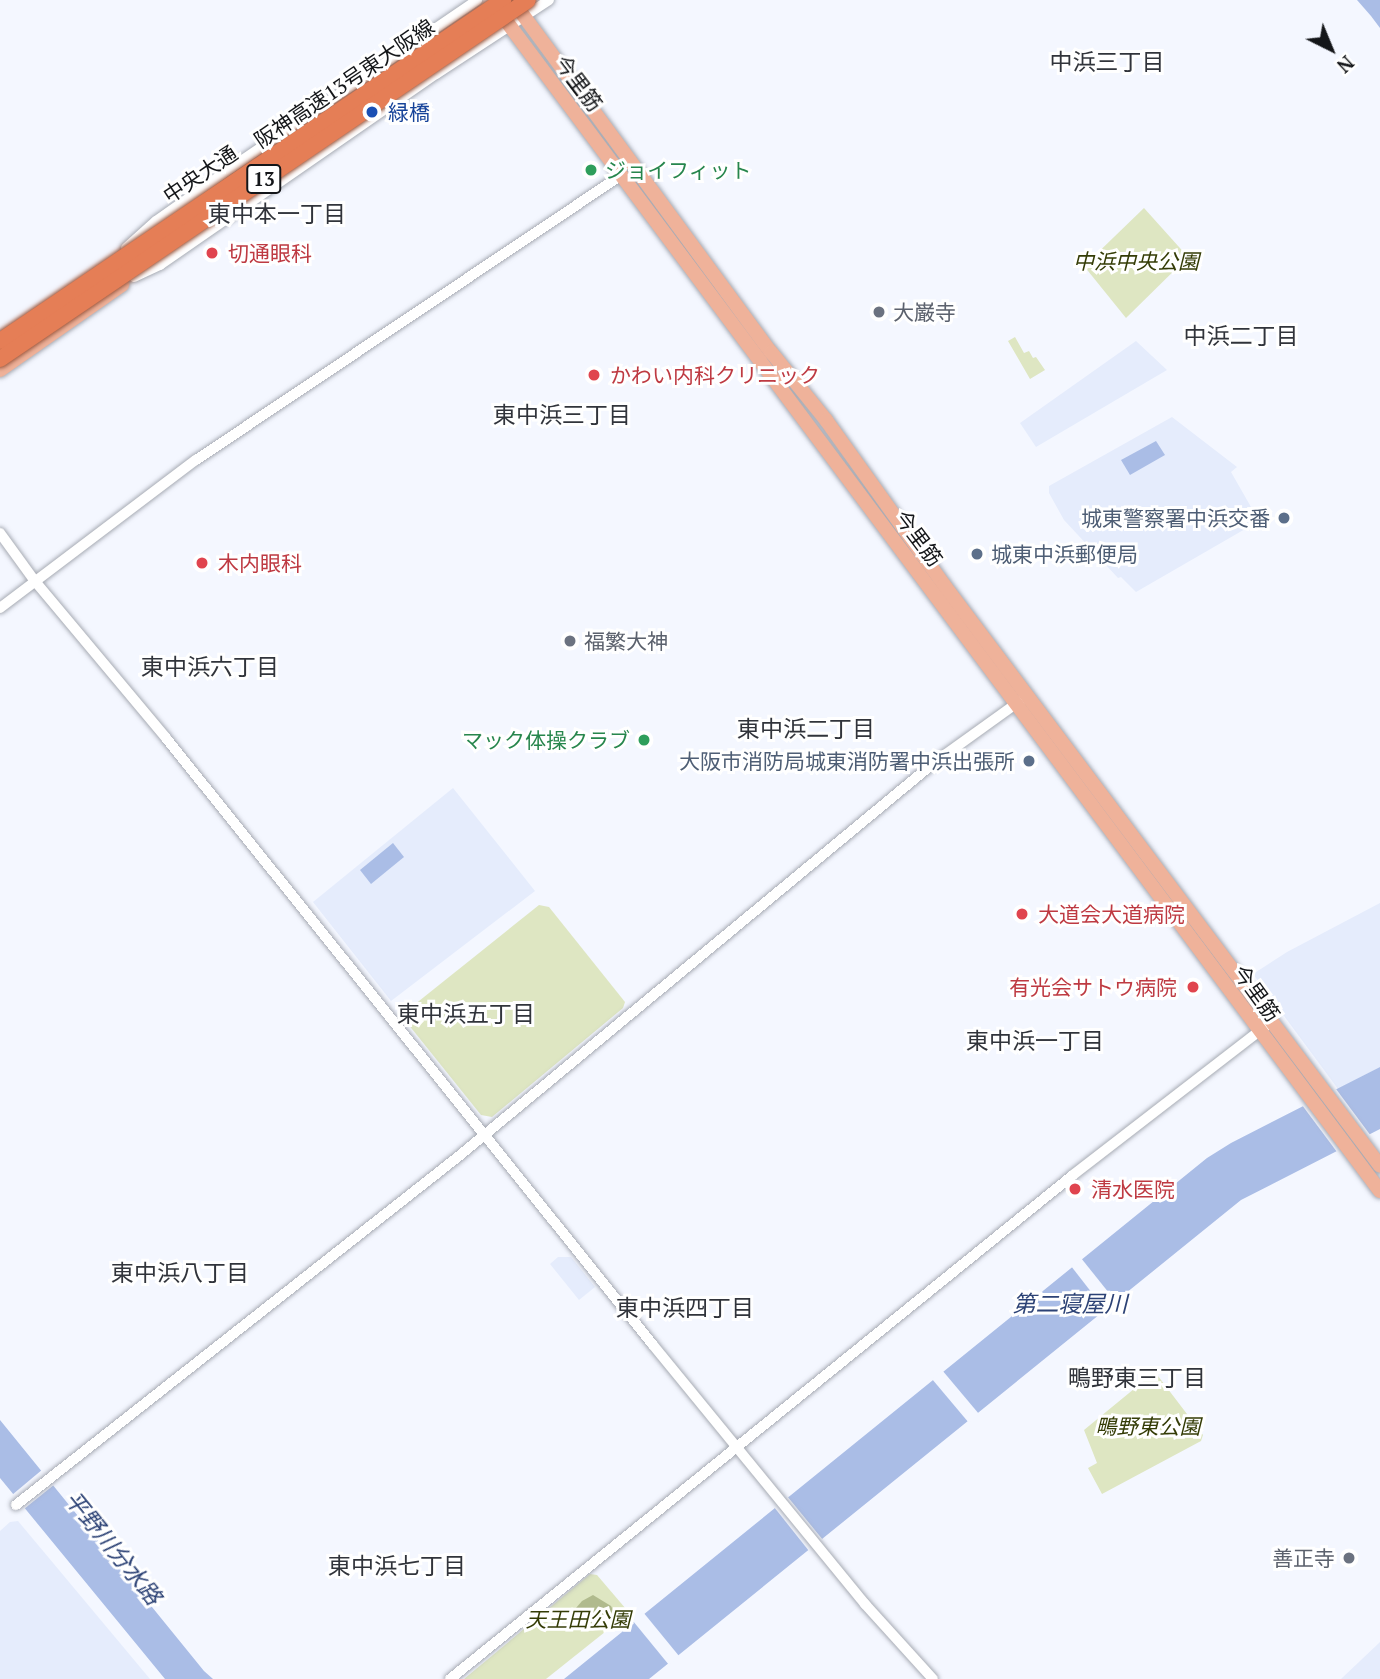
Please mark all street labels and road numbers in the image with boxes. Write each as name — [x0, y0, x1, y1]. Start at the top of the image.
street label: 阪神高速13号東大阪線 — [249, 13, 439, 153]
street label: 今里筋 — [550, 50, 608, 116]
street label: 中央大通 — [158, 140, 242, 208]
road number: 13 — [245, 164, 283, 195]
street label: 今里筋 — [890, 505, 948, 571]
street label: 今里筋 — [1228, 960, 1286, 1026]

